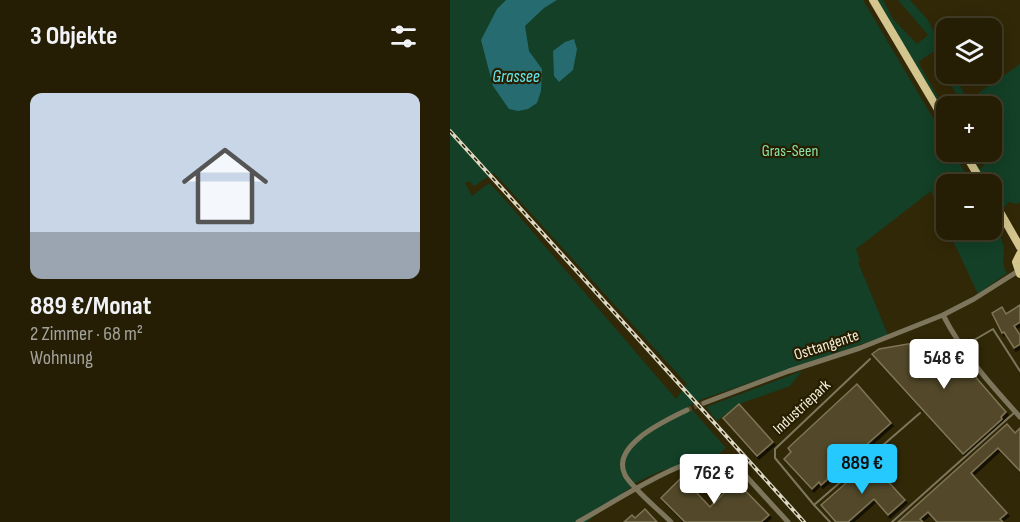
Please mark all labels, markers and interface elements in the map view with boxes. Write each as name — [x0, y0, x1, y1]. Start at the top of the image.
map controls — [936, 18, 1002, 240]
button: layers — [936, 18, 1002, 84]
icon: filters — [387, 20, 420, 53]
text: 3 Objekte — [30, 21, 117, 52]
water label: Grassee — [492, 66, 540, 87]
button: + — [936, 96, 1002, 162]
icon: home — [171, 132, 279, 240]
park label: Gras-Seen — [762, 142, 818, 161]
button: − — [936, 174, 1002, 240]
text: 889 €/Monat — [30, 291, 151, 322]
text: 2 Zimmer · 68 m² — [30, 322, 143, 346]
street label: Osttangente — [792, 326, 861, 365]
pin: 548 € — [902, 339, 986, 390]
text: Wohnung — [30, 346, 93, 370]
text: 548 € — [924, 346, 964, 370]
street label: Industriepark — [769, 376, 835, 438]
pin: 889 € — [820, 444, 904, 495]
text: 889 € — [841, 451, 883, 475]
pin: 762 € — [672, 454, 756, 505]
text: 762 € — [694, 461, 734, 485]

